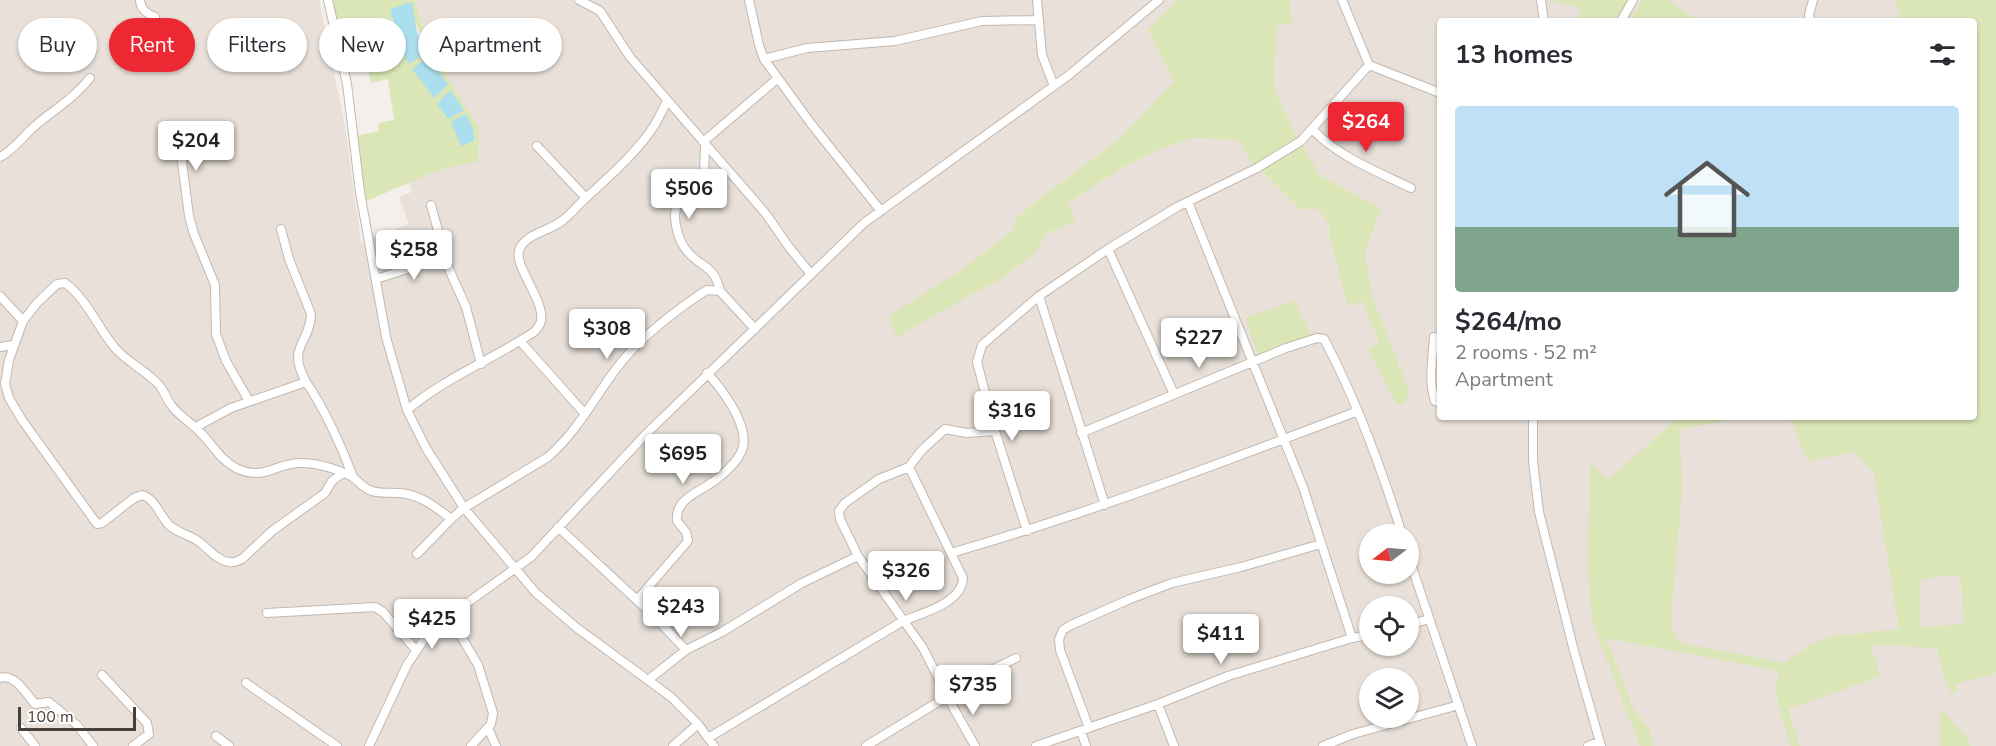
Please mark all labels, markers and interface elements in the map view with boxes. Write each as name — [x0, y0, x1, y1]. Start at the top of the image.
chip: Buy — [18, 18, 97, 72]
chip: Rent — [109, 18, 195, 72]
chip: Filters — [207, 18, 307, 72]
chip: New — [319, 18, 406, 72]
chip: Apartment — [418, 18, 562, 72]
text: 13 homes — [1455, 37, 1573, 72]
icon: filters — [1926, 38, 1959, 71]
pin: $264 — [1330, 102, 1402, 153]
text: $264 — [1342, 108, 1390, 135]
pin: $204 — [160, 121, 232, 172]
text: $204 — [172, 127, 220, 154]
icon: home — [1653, 145, 1761, 253]
pin: $506 — [653, 169, 725, 220]
text: $506 — [665, 175, 713, 202]
pin: $258 — [378, 230, 450, 281]
text: $258 — [390, 236, 438, 263]
text: $264/mo — [1455, 304, 1562, 339]
pin: $308 — [571, 309, 643, 360]
text: $308 — [583, 315, 631, 342]
pin: $227 — [1163, 318, 1235, 369]
text: $227 — [1175, 324, 1223, 351]
text: 2 rooms · 52 m² — [1455, 339, 1597, 366]
text: Apartment — [1455, 366, 1553, 393]
pin: $316 — [976, 391, 1048, 442]
text: $316 — [988, 397, 1036, 424]
pin: $695 — [647, 434, 719, 485]
text: $695 — [659, 440, 707, 467]
north arrow — [1359, 524, 1419, 584]
map controls — [1359, 524, 1419, 728]
pin: $326 — [870, 551, 942, 602]
text: $326 — [882, 557, 930, 584]
pin: $243 — [645, 587, 717, 638]
text: $243 — [657, 593, 705, 620]
button: locate — [1359, 596, 1419, 656]
pin: $425 — [396, 599, 468, 650]
text: $425 — [408, 605, 456, 632]
pin: $411 — [1185, 614, 1257, 665]
text: $411 — [1197, 620, 1245, 647]
pin: $735 — [937, 665, 1009, 716]
button: layers — [1359, 668, 1419, 728]
text: $735 — [949, 671, 997, 698]
scale bar — [18, 704, 136, 732]
text: 100 m — [27, 706, 74, 728]

